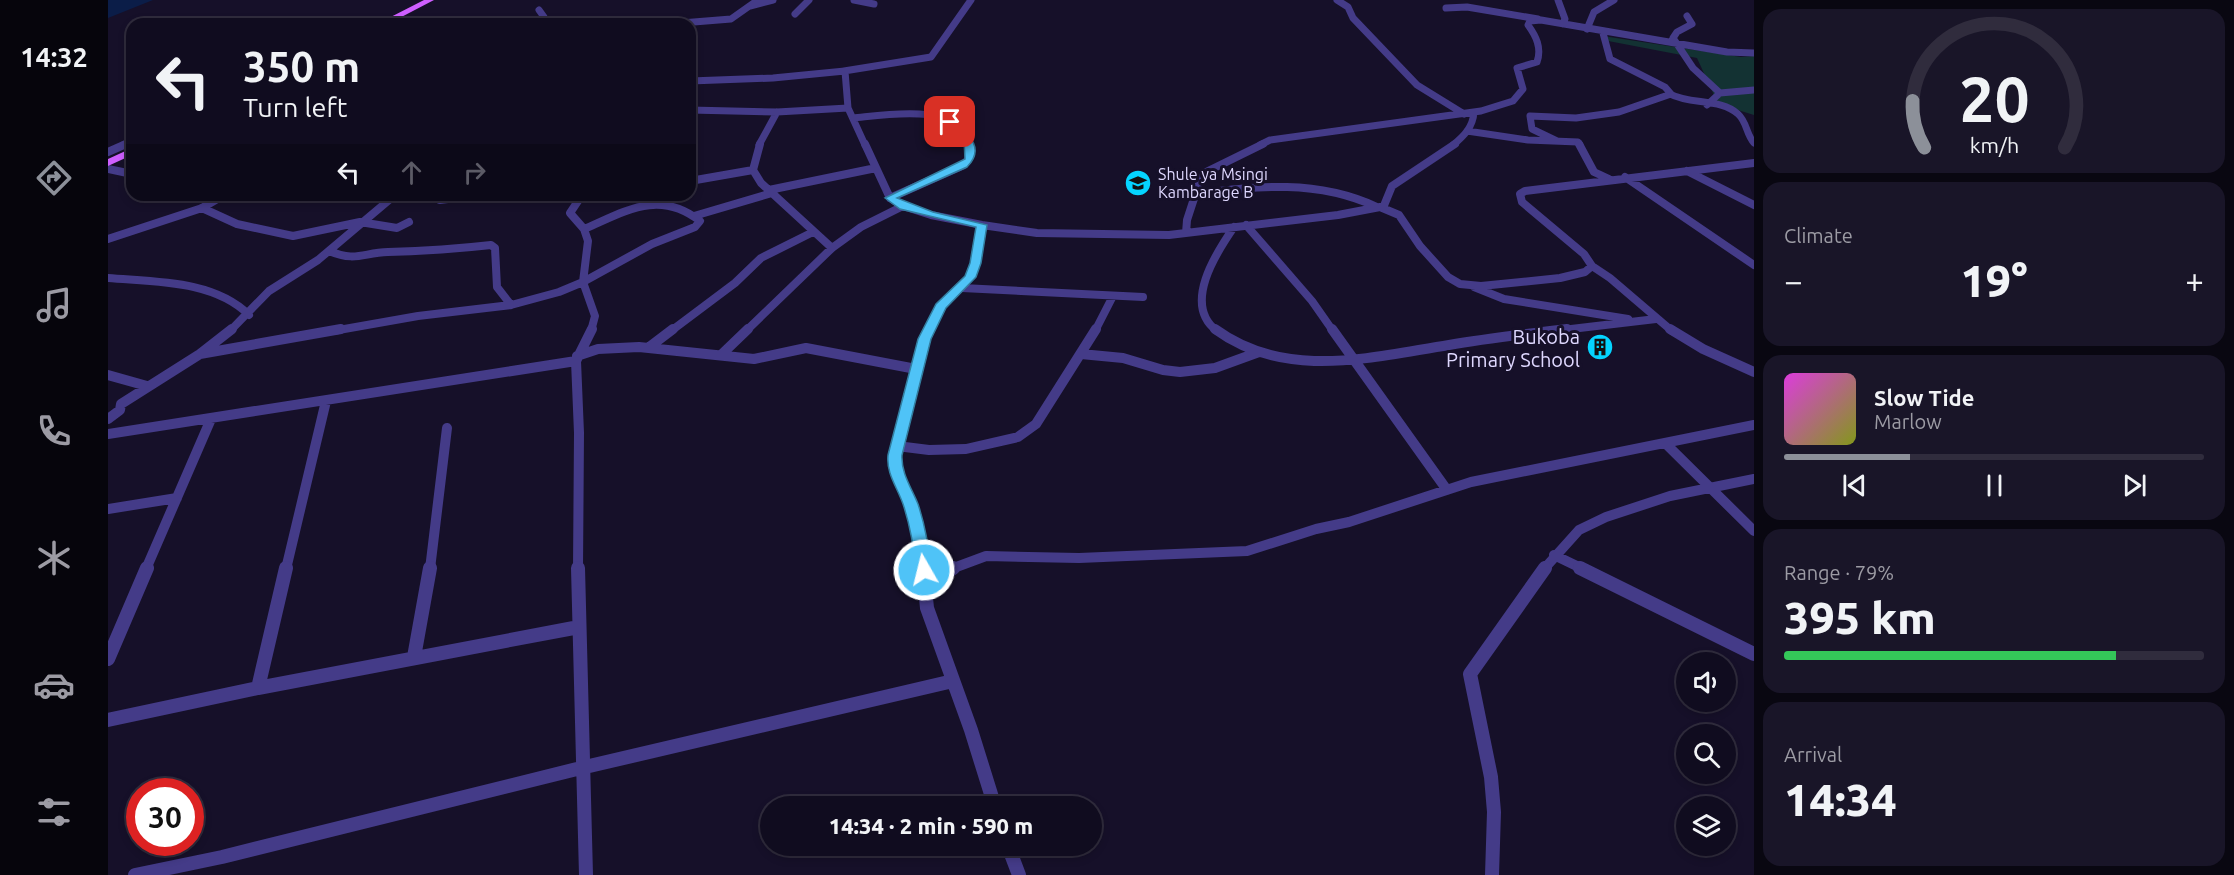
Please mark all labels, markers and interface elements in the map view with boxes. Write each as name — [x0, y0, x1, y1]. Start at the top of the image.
text: 14:32 — [20, 42, 88, 72]
icon: left — [144, 42, 222, 120]
text: 350 m — [243, 43, 360, 90]
text: 20 — [1959, 64, 2029, 134]
text: Turn left — [243, 92, 347, 122]
pin — [924, 96, 975, 147]
icon: arrive — [933, 105, 966, 138]
text: km/h — [1969, 133, 2019, 157]
icon: left — [332, 156, 365, 189]
icon: ahead — [395, 156, 428, 189]
icon: right — [458, 156, 491, 189]
icon: directions — [33, 157, 75, 199]
place label: Shule ya Msingi Kambarage B — [1158, 165, 1268, 201]
school or university icon: Shule ya Msingi Kambarage B — [1123, 168, 1153, 198]
text: Climate — [1784, 224, 1853, 247]
text: 19° — [1960, 255, 2028, 306]
text: − — [1784, 262, 1803, 299]
text: + — [2185, 262, 2204, 299]
icon: music — [33, 284, 75, 326]
place label: Bukoba Primary School — [1446, 325, 1580, 371]
building icon: Bukoba Primary School — [1585, 332, 1615, 362]
text: Slow Tide — [1874, 385, 1974, 410]
icon: phone — [33, 410, 75, 452]
text: Marlow — [1874, 410, 1942, 433]
icon: previous — [1838, 469, 1871, 502]
icon: pause — [1978, 469, 2011, 502]
icon: next — [2118, 469, 2151, 502]
icon: climate — [33, 537, 75, 579]
position arrow — [892, 538, 956, 602]
text: Range · 79% — [1784, 561, 1894, 584]
text: 395 km — [1784, 592, 1936, 643]
map controls — [1676, 652, 1736, 856]
button: sound — [1676, 652, 1736, 712]
icon: car — [33, 664, 75, 706]
button: search — [1676, 724, 1736, 784]
text: Arrival — [1784, 743, 1842, 766]
text: 14:34 — [1784, 774, 1897, 825]
speed limit sign: 30 — [126, 778, 204, 856]
icon: filters — [33, 791, 75, 833]
button: layers — [1676, 796, 1736, 856]
text: 14:34 · 2 min · 590 m — [829, 813, 1033, 838]

